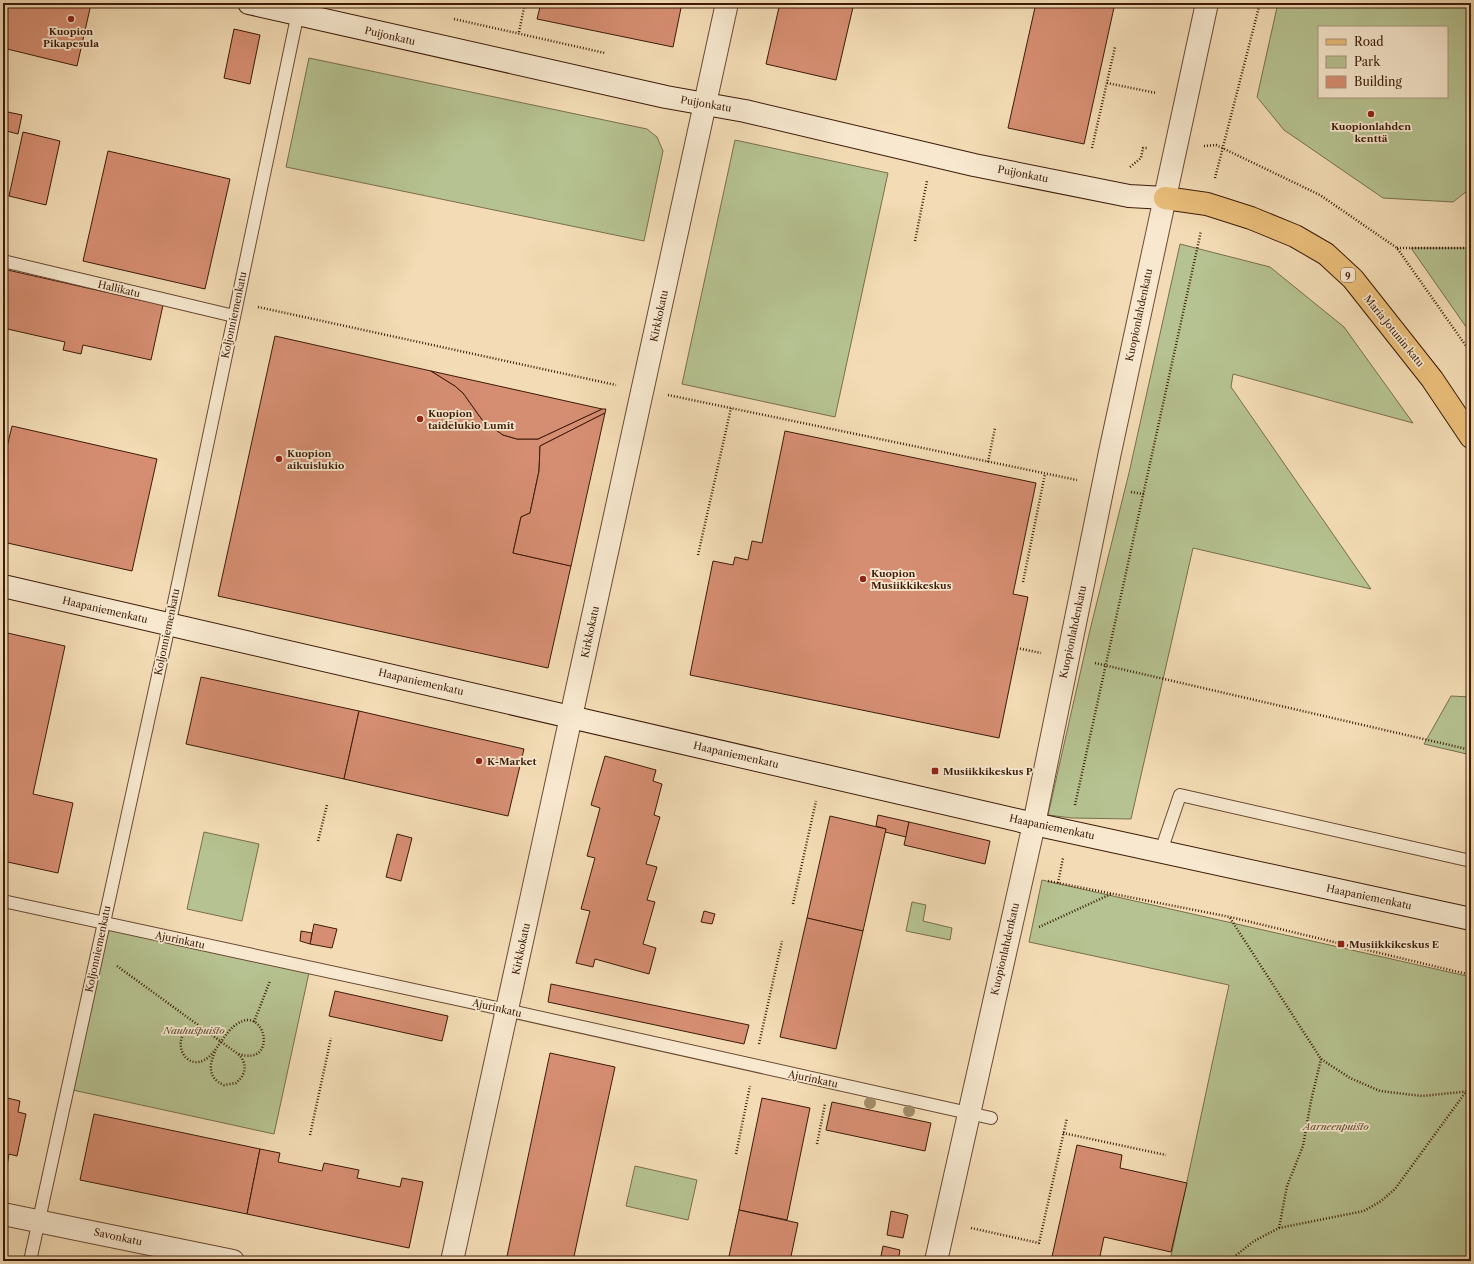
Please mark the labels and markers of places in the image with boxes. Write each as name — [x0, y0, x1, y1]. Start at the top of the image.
marker: Kuopion Pikapesula — [66, 14, 76, 24]
place label: Kuopion Pikapesula — [43, 25, 99, 50]
marker: Kuopionlahden kenttä — [1366, 109, 1376, 119]
place label: Kuopionlahden kenttä — [1331, 120, 1411, 145]
place label: Kuopion taidelukio Lumit — [428, 407, 514, 432]
marker: Kuopion taidelukio Lumit — [415, 414, 425, 424]
place label: Kuopion aikuislukio — [287, 447, 344, 472]
marker: Kuopion aikuislukio — [274, 454, 284, 464]
place label: Kuopion Musiikkikeskus — [871, 567, 952, 592]
marker: Kuopion Musiikkikeskus — [858, 574, 868, 584]
place label: K-Market — [487, 755, 537, 768]
marker: K-Market — [474, 756, 484, 766]
place label: Musiikkikeskus P — [943, 765, 1033, 778]
marker: Musiikkikeskus P — [930, 766, 940, 776]
place label: Musiikkikeskus E — [1349, 938, 1439, 951]
marker: Musiikkikeskus E — [1336, 939, 1346, 949]

